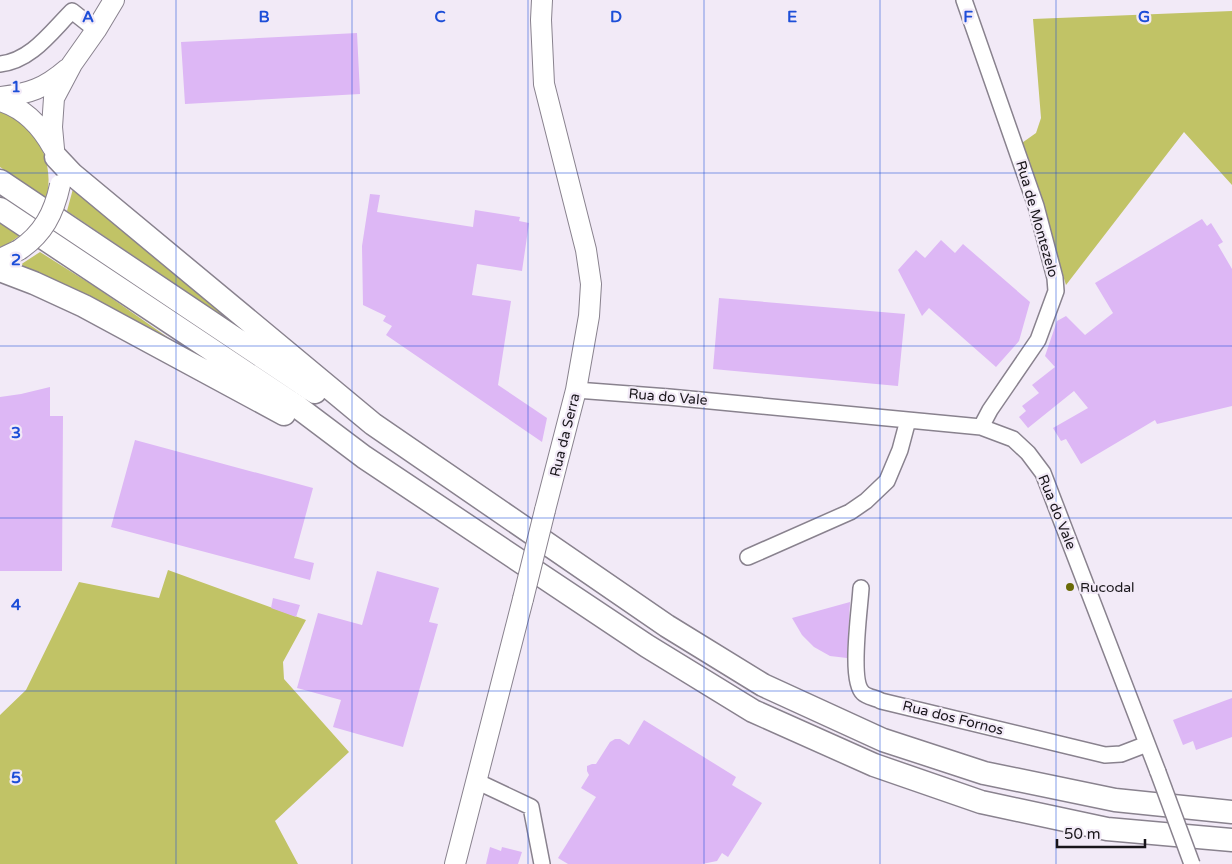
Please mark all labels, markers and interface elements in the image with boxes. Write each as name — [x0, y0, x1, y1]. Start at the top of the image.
text: A — [82, 7, 94, 27]
text: B — [258, 7, 270, 27]
text: C — [434, 7, 446, 27]
text: D — [610, 7, 622, 27]
text: E — [787, 7, 797, 27]
text: F — [963, 7, 973, 27]
text: G — [1138, 7, 1150, 27]
text: 1 — [11, 77, 21, 97]
street label: Rua de Montezelo — [1012, 159, 1062, 279]
text: 2 — [11, 250, 21, 270]
street label: Rua do Vale — [628, 385, 708, 409]
street label: Rua da Serra — [546, 391, 584, 479]
text: 3 — [11, 423, 21, 443]
street label: Rua do Vale — [1034, 472, 1080, 552]
place label: Rucodal — [1080, 579, 1135, 596]
marker: Rucodal — [1064, 581, 1076, 593]
text: 4 — [11, 595, 21, 615]
street label: Rua dos Fornos — [901, 697, 1005, 739]
text: 5 — [11, 768, 21, 788]
scale bar — [1057, 816, 1144, 848]
text: 50 m — [1064, 825, 1101, 843]

